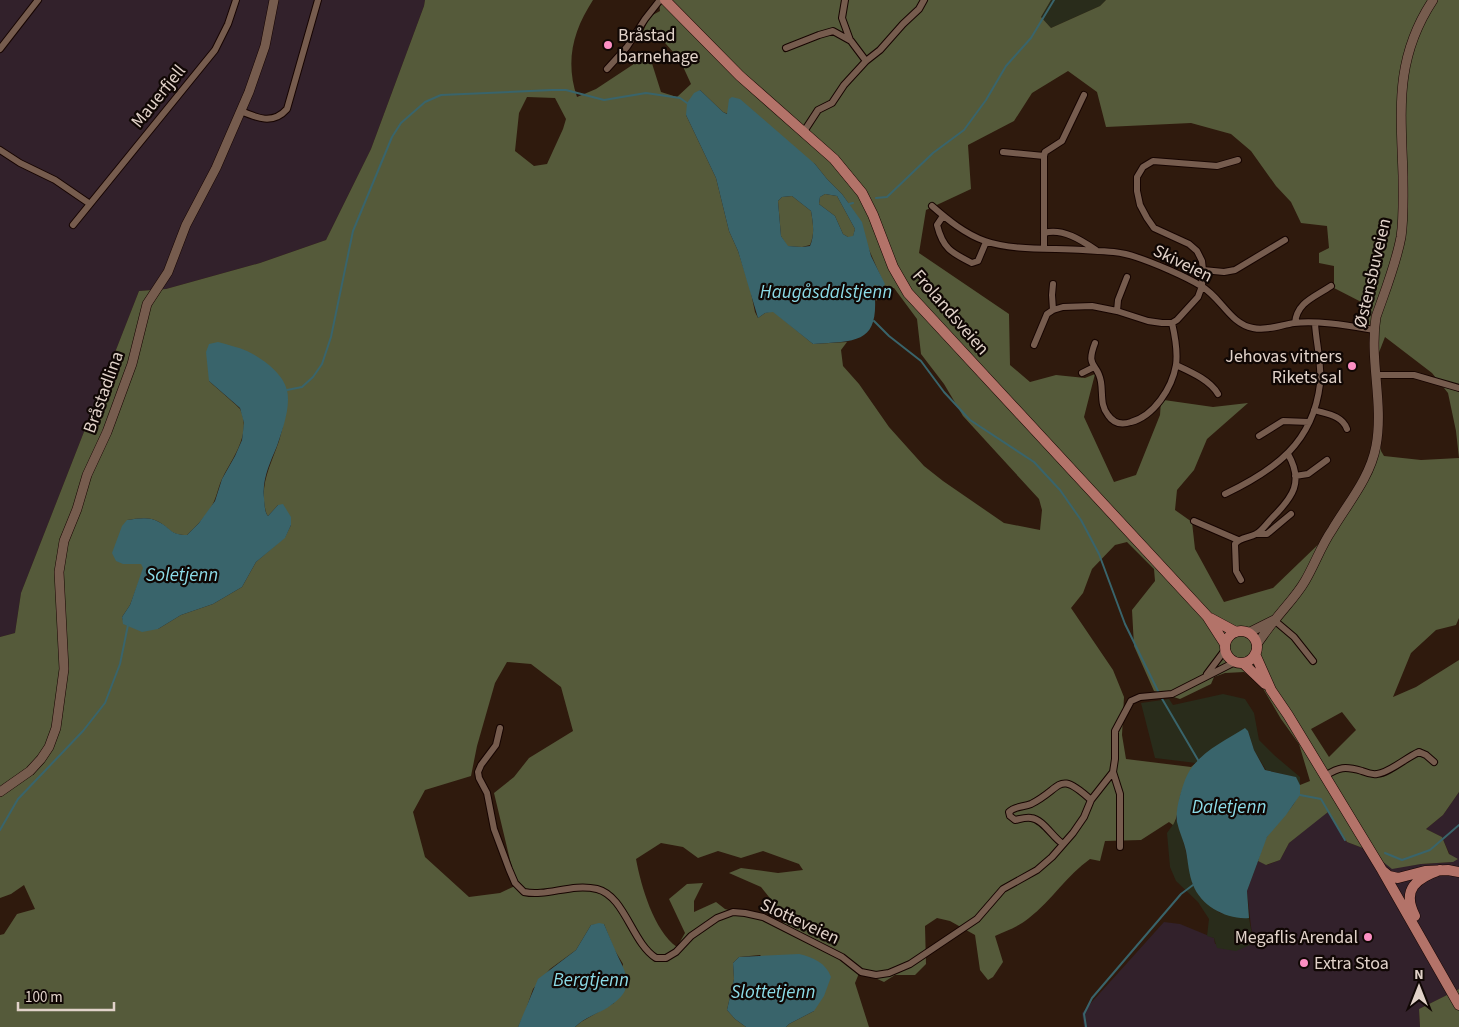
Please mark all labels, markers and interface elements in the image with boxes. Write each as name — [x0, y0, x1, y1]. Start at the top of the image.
place label: Bråstad barnehage — [618, 23, 698, 69]
marker: Bråstad barnehage — [602, 39, 614, 51]
street label: Mauerfjell — [125, 59, 192, 133]
street label: Østensbuveien — [1348, 216, 1397, 330]
street label: Skiveien — [1149, 238, 1217, 289]
street label: Frolandsveien — [906, 264, 995, 360]
water label: Haugåsdalstjenn — [760, 279, 892, 306]
place label: Jehovas vitners Rikets sal — [1225, 344, 1342, 390]
street label: Bråstadlina — [77, 348, 130, 437]
marker: Jehovas vitners Rikets sal — [1346, 360, 1358, 372]
water label: Soletjenn — [146, 562, 218, 589]
water label: Daletjenn — [1192, 794, 1266, 821]
street label: Slotteveien — [756, 892, 843, 951]
place label: Megaflis Arendal — [1235, 925, 1358, 950]
marker: Megaflis Arendal — [1362, 931, 1374, 943]
place label: Extra Stoa — [1314, 951, 1389, 976]
marker: Extra Stoa — [1298, 957, 1310, 969]
north arrow — [1394, 962, 1444, 1012]
text: N — [1414, 965, 1424, 985]
water label: Bergtjenn — [553, 967, 629, 994]
water label: Slottetjenn — [731, 979, 815, 1006]
scale bar — [18, 980, 114, 1012]
text: 100 m — [25, 987, 63, 1008]

